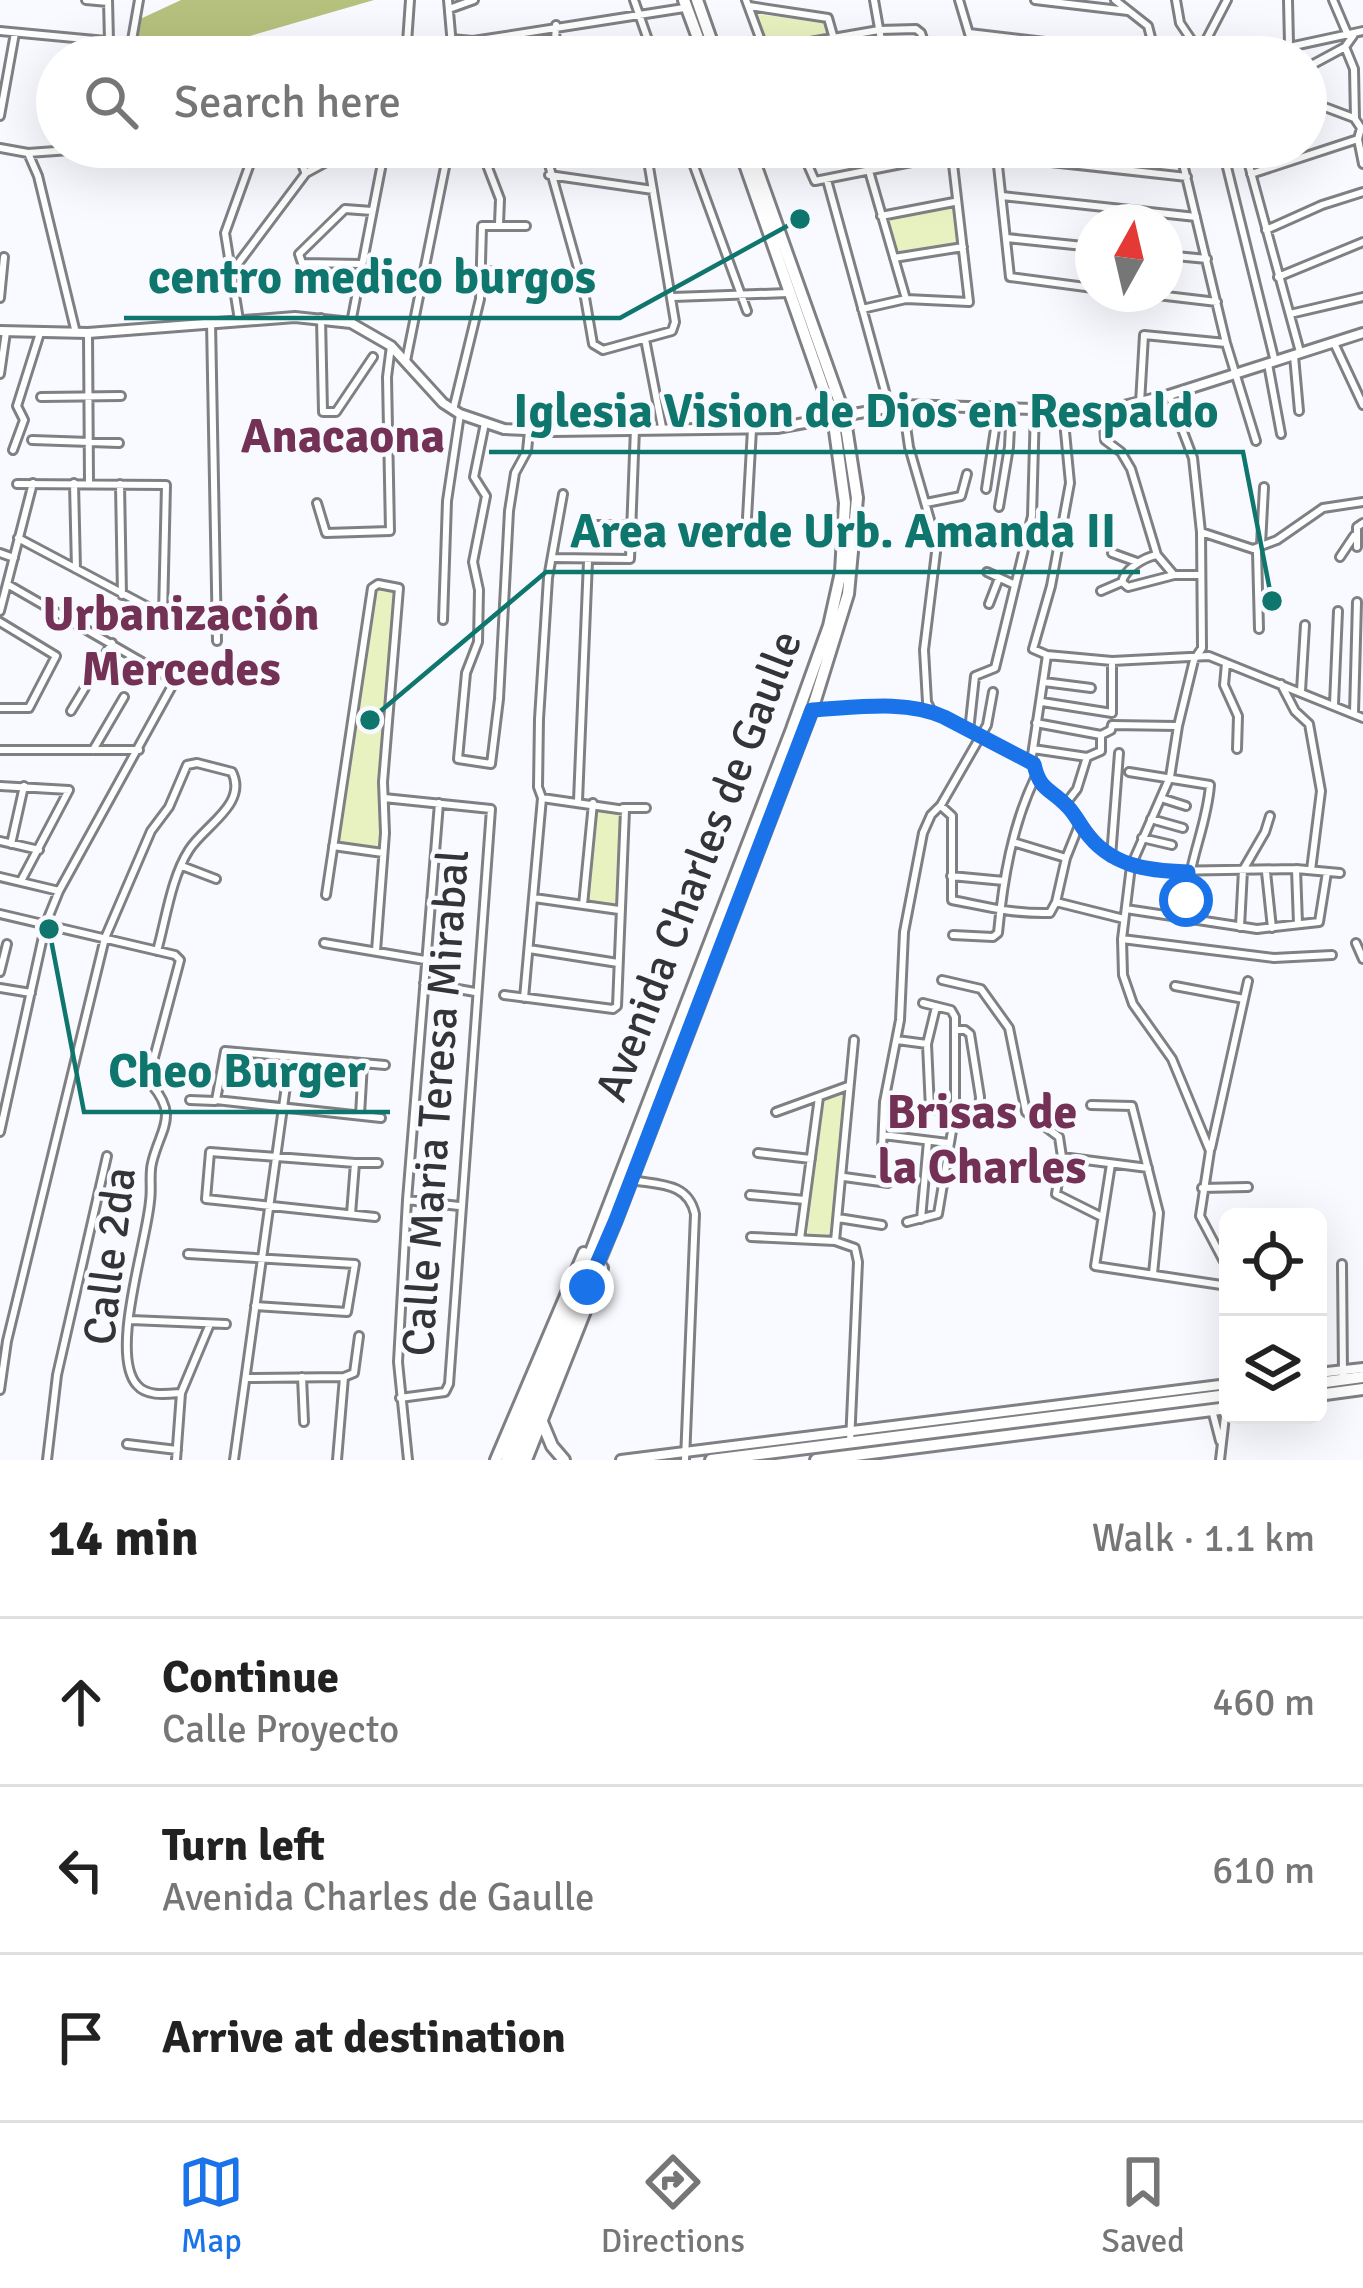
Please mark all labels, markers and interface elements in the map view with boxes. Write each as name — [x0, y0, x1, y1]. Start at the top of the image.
search box — [36, 36, 1327, 168]
icon: search — [78, 69, 144, 135]
text: Search here — [174, 75, 401, 130]
north arrow — [1075, 204, 1183, 312]
callout: centro medico burgos — [124, 234, 620, 318]
text: centro medico burgos — [148, 248, 596, 307]
callout: Iglesia Vision de Dios en Respaldo — [489, 368, 1243, 452]
text: Iglesia Vision de Dios en Respaldo — [513, 382, 1219, 441]
district label: Anacaona — [241, 407, 445, 466]
callout: Area verde Urb. Amanda II — [546, 488, 1140, 572]
text: Area verde Urb. Amanda II — [570, 502, 1116, 561]
district label: Urbanización Mercedes — [42, 585, 320, 699]
street label: Avenida Charles de Gaulle — [584, 623, 814, 1109]
street label: Calle Maria Teresa Mirabal — [391, 848, 481, 1358]
route start — [1159, 873, 1213, 927]
callout: Cheo Burger — [84, 1028, 390, 1112]
text: Cheo Burger — [108, 1042, 367, 1101]
district label: Brisas de la Charles — [878, 1083, 1086, 1197]
street label: Calle 2da — [72, 1164, 148, 1348]
map controls — [1219, 1208, 1327, 1424]
button: locate — [1219, 1208, 1327, 1316]
route end — [560, 1260, 614, 1314]
button: layers — [1219, 1316, 1327, 1424]
text: 14 min — [48, 1507, 199, 1570]
text: Walk · 1.1 km — [1092, 1514, 1315, 1562]
text: Continue — [162, 1650, 339, 1705]
icon: ahead — [48, 1669, 114, 1735]
text: 460 m — [1212, 1678, 1315, 1726]
text: Calle Proyecto — [162, 1705, 399, 1753]
text: Turn left — [162, 1818, 325, 1873]
icon: left — [48, 1837, 114, 1903]
text: 610 m — [1212, 1846, 1315, 1894]
text: Avenida Charles de Gaulle — [162, 1873, 595, 1921]
icon: arrive — [48, 2005, 114, 2071]
text: Arrive at destination — [162, 2010, 566, 2065]
tab: Map — [178, 2149, 244, 2262]
tab: Directions — [601, 2149, 745, 2262]
tab: Saved — [1102, 2149, 1185, 2262]

